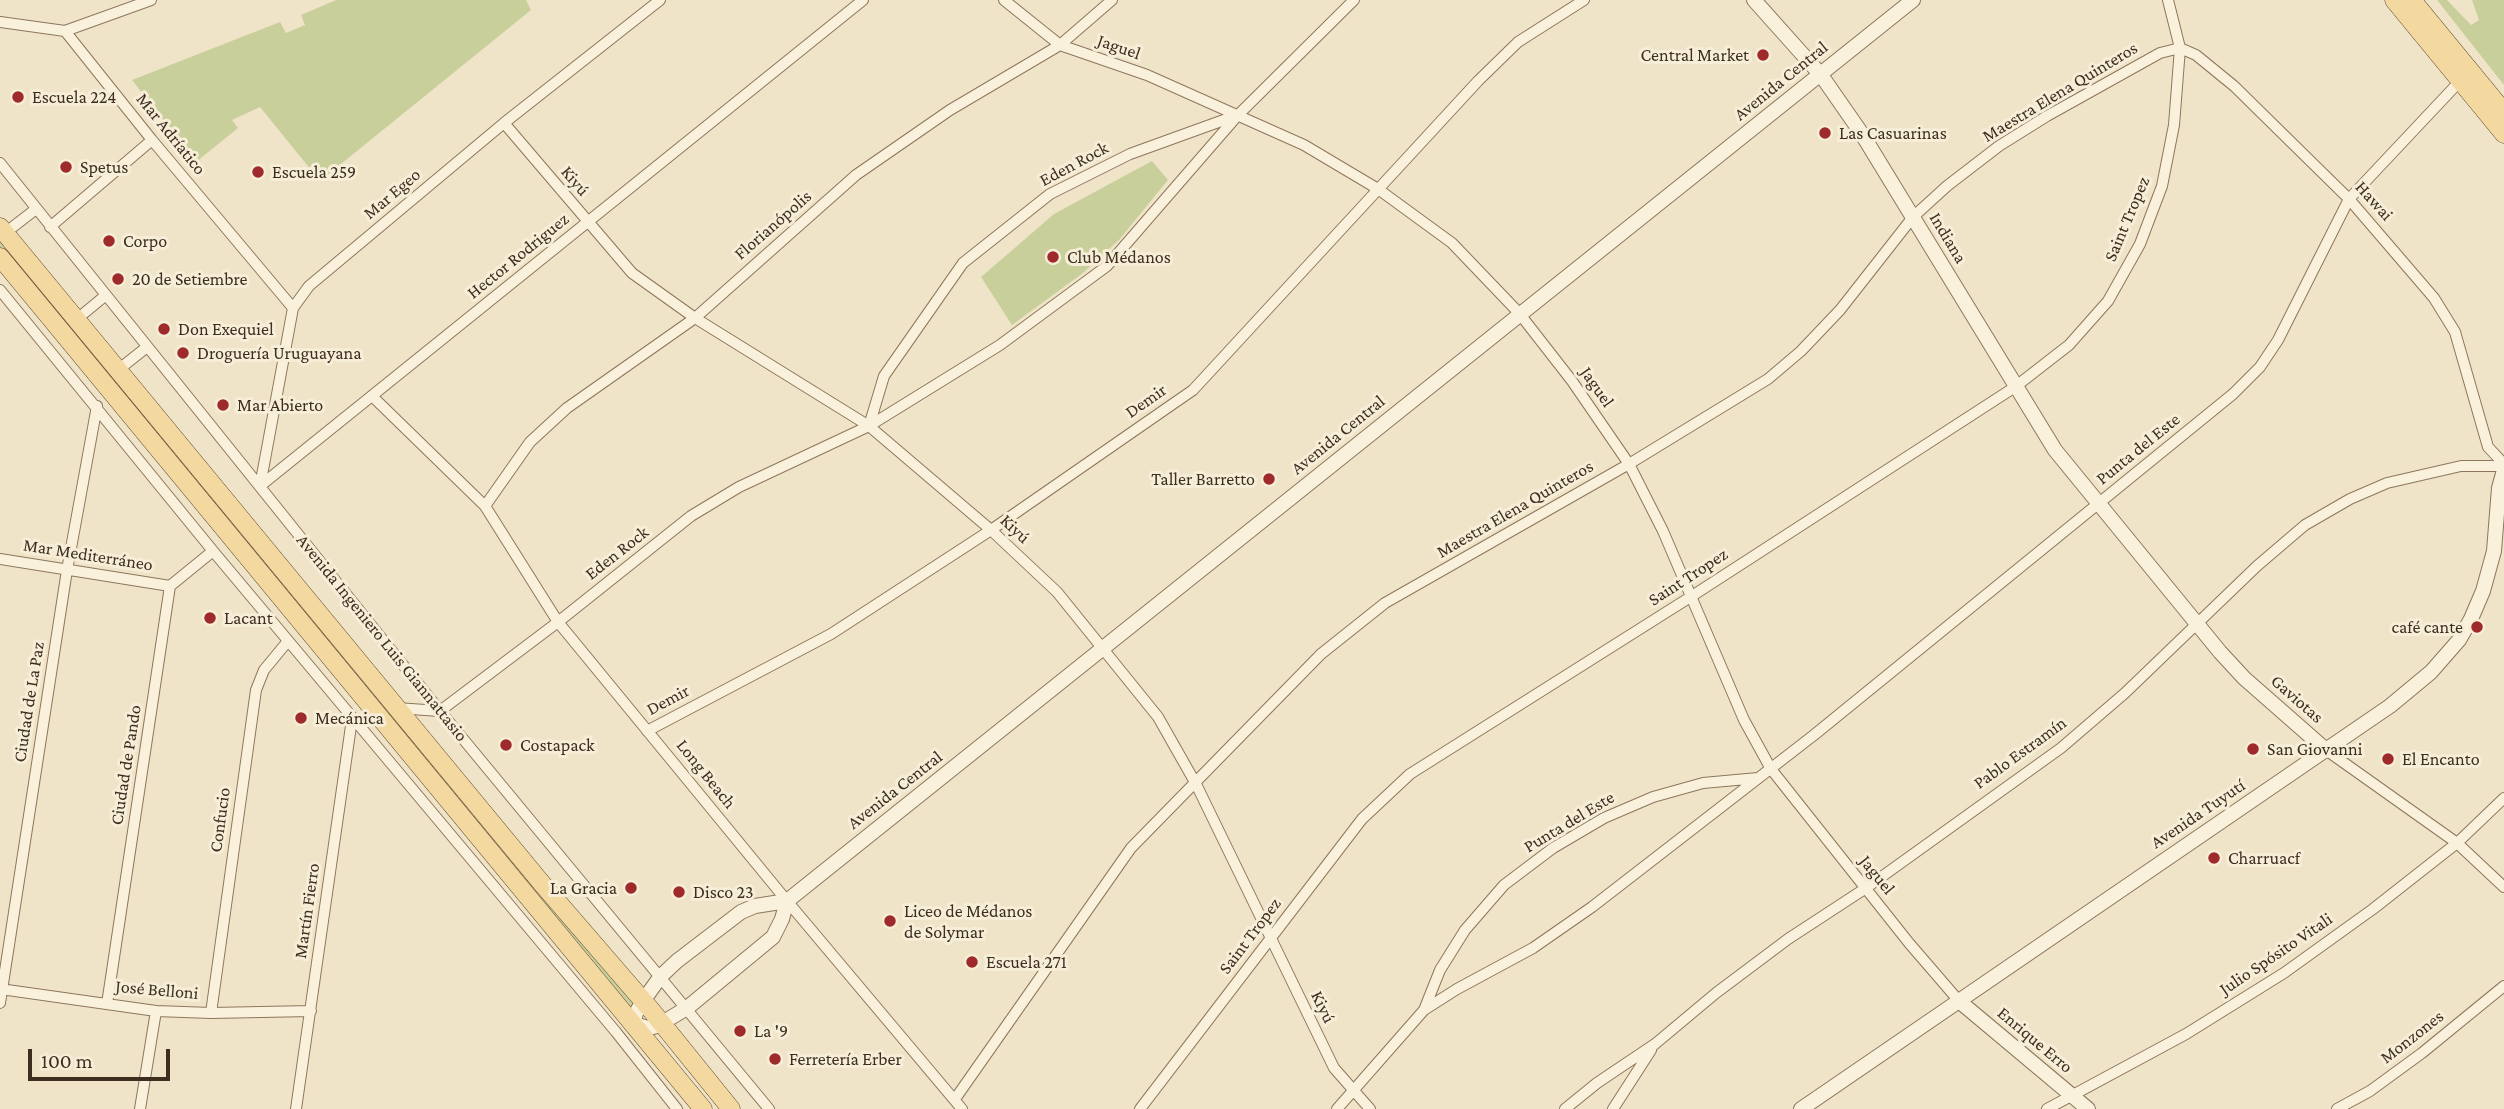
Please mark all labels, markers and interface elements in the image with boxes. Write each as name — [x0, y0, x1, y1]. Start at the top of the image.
street label: Jaguel — [1094, 30, 1144, 64]
street label: Avenida Central — [1730, 37, 1832, 125]
street label: Maestra Elena Quinteros — [1978, 37, 2142, 147]
place label: Central Market — [1641, 44, 1749, 66]
marker: Central Market — [1755, 47, 1771, 63]
place label: Escuela 224 — [32, 86, 116, 108]
marker: Escuela 224 — [10, 89, 26, 105]
street label: Mar Adríatico — [131, 89, 211, 179]
place label: Las Casuarinas — [1839, 122, 1947, 144]
marker: Las Casuarinas — [1817, 125, 1833, 141]
street label: Eden Rock — [1036, 137, 1112, 191]
place label: Spetus — [80, 156, 128, 178]
marker: Spetus — [58, 159, 74, 175]
place label: Escuela 259 — [272, 161, 356, 183]
street label: Kiyú — [556, 161, 594, 201]
marker: Escuela 259 — [250, 164, 266, 180]
street label: Mar Egeo — [359, 164, 425, 224]
street label: Saint Tropez — [2099, 173, 2155, 265]
street label: Hawai — [2351, 177, 2397, 225]
street label: Florianópolis — [730, 186, 816, 264]
street label: Hector Rodriguez — [463, 208, 573, 304]
street label: Indiana — [1924, 209, 1972, 267]
place label: Corpo — [123, 230, 167, 252]
marker: Corpo — [101, 233, 117, 249]
place label: Club Médanos — [1067, 246, 1171, 268]
marker: Club Médanos — [1045, 249, 1061, 265]
place label: 20 de Setiembre — [132, 268, 247, 290]
marker: 20 de Setiembre — [110, 271, 126, 287]
place label: Don Exequiel — [178, 318, 274, 340]
marker: Don Exequiel — [156, 321, 172, 337]
place label: Droguería Uruguayana — [197, 342, 362, 364]
marker: Droguería Uruguayana — [175, 345, 191, 361]
street label: Jaguel — [1575, 363, 1619, 411]
street label: Demir — [1121, 379, 1171, 423]
street label: Avenida Central — [1287, 391, 1389, 479]
place label: Mar Abierto — [237, 394, 323, 416]
marker: Mar Abierto — [215, 397, 231, 413]
street label: Punta del Este — [2092, 409, 2184, 489]
street label: Maestra Elena Quinteros — [1433, 455, 1597, 563]
place label: Taller Barretto — [1151, 468, 1255, 490]
marker: Taller Barretto — [1261, 471, 1277, 487]
street label: Kiyú — [996, 510, 1034, 548]
street label: Eden Rock — [581, 521, 653, 585]
street label: Avenida Ingeniero Luis Giannattasio — [292, 530, 472, 746]
street label: Mar Mediterráneo — [22, 534, 154, 576]
street label: Saint Tropez — [1644, 543, 1732, 611]
place label: Lacant — [224, 607, 273, 629]
marker: Lacant — [202, 610, 218, 626]
place label: café cante — [2391, 616, 2463, 638]
marker: café cante — [2469, 619, 2485, 635]
street label: Ciudad de La Paz — [9, 640, 49, 764]
street label: Gaviotas — [2266, 670, 2328, 728]
street label: Demir — [643, 680, 693, 720]
street label: Ciudad de Pando — [106, 703, 146, 827]
place label: Mecánica — [315, 707, 384, 729]
marker: Mecánica — [293, 710, 309, 726]
street label: Pablo Estramín — [1969, 712, 2071, 794]
place label: Costapack — [520, 734, 594, 756]
street label: Long Beach — [672, 735, 740, 813]
marker: Costapack — [498, 737, 514, 753]
place label: San Giovanni — [2267, 738, 2362, 760]
marker: San Giovanni — [2245, 741, 2261, 757]
street label: Avenida Central — [843, 746, 947, 834]
place label: El Encanto — [2402, 748, 2480, 770]
marker: El Encanto — [2380, 751, 2396, 767]
street label: Avenida Tuyutí — [2147, 775, 2249, 853]
street label: Confucio — [205, 786, 235, 854]
street label: Punta del Este — [1520, 787, 1618, 857]
place label: Charruacf — [2228, 847, 2300, 869]
marker: Charruacf — [2206, 850, 2222, 866]
street label: Jaguel — [1855, 851, 1899, 899]
street label: Martín Fierro — [290, 862, 324, 960]
place label: La Gracia — [550, 877, 617, 899]
marker: La Gracia — [623, 880, 639, 896]
place label: Disco 23 — [693, 881, 754, 903]
marker: Disco 23 — [671, 884, 687, 900]
street label: Saint Tropez — [1214, 893, 1286, 979]
place label: Liceo de Médanos de Solymar — [904, 900, 1032, 942]
street label: Julio Spósito Vitali — [2215, 908, 2337, 1000]
marker: Liceo de Médanos de Solymar — [882, 913, 898, 929]
place label: Escuela 271 — [986, 951, 1067, 973]
marker: Escuela 271 — [964, 954, 980, 970]
street label: José Belloni — [115, 976, 199, 1004]
street label: Kiyú — [1306, 987, 1340, 1027]
street label: Enrique Erro — [1993, 1002, 2077, 1078]
street label: Monzones — [2376, 1005, 2448, 1069]
place label: La '9 — [754, 1020, 788, 1042]
marker: La '9 — [732, 1023, 748, 1039]
scale bar — [32, 1036, 173, 1080]
place label: Ferretería Erber — [789, 1048, 902, 1070]
text: 100 m — [41, 1049, 93, 1073]
marker: Ferretería Erber — [767, 1051, 783, 1067]

